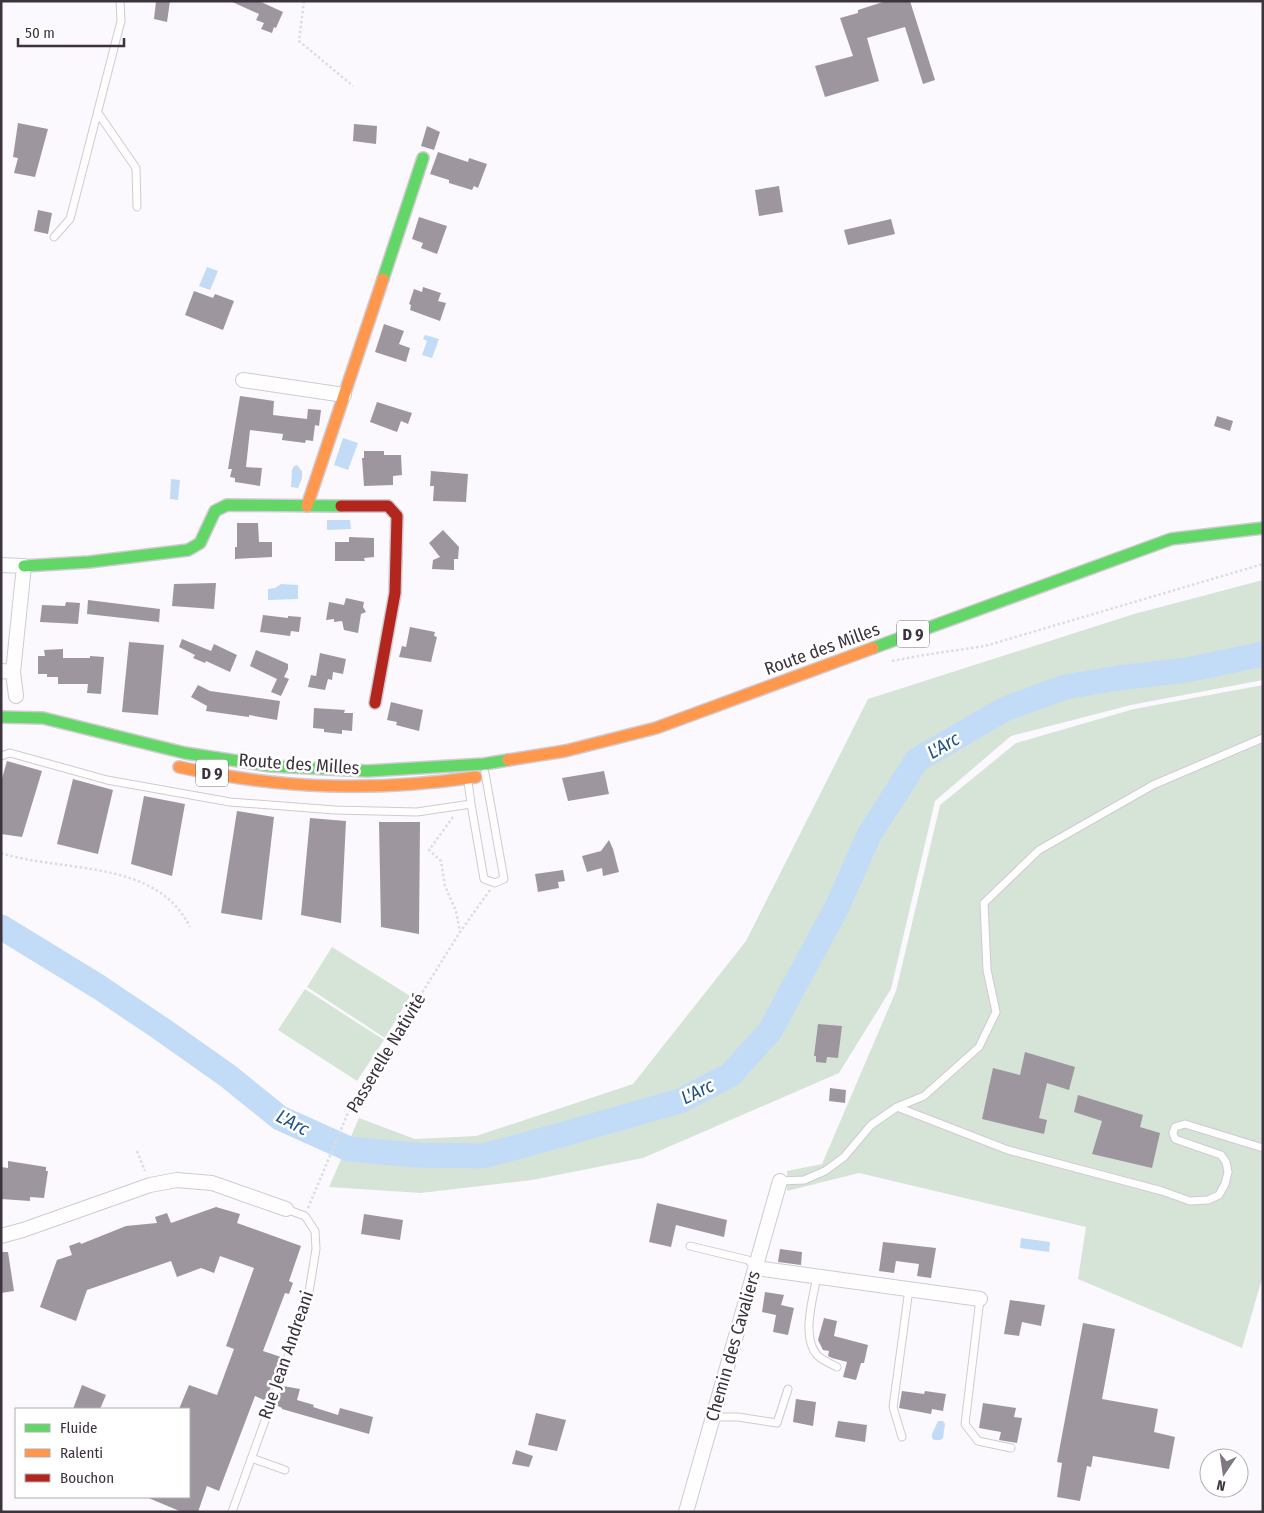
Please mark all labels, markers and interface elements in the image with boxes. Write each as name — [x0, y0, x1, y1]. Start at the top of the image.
scale bar — [18, 15, 124, 47]
text: 50 m — [25, 24, 55, 42]
street label: Route des Milles — [761, 618, 883, 680]
road number: D 9 — [897, 620, 929, 648]
water label: L'Arc — [923, 727, 964, 764]
street label: Route des Milles — [238, 749, 360, 779]
road number: D 9 — [196, 760, 228, 786]
street label: Passerelle Nativité — [342, 989, 430, 1117]
water label: L'Arc — [677, 1073, 718, 1109]
water label: L'Arc — [272, 1104, 314, 1141]
street label: Chemin des Cavaliers — [701, 1268, 765, 1424]
street label: Rue Jean Andreani — [254, 1288, 318, 1422]
legend — [15, 1408, 190, 1498]
text: Fluide — [60, 1419, 97, 1437]
text: Ralenti — [60, 1444, 103, 1462]
north arrow — [1199, 1448, 1249, 1498]
text: Bouchon — [60, 1469, 114, 1487]
text: N — [1215, 1476, 1227, 1494]

